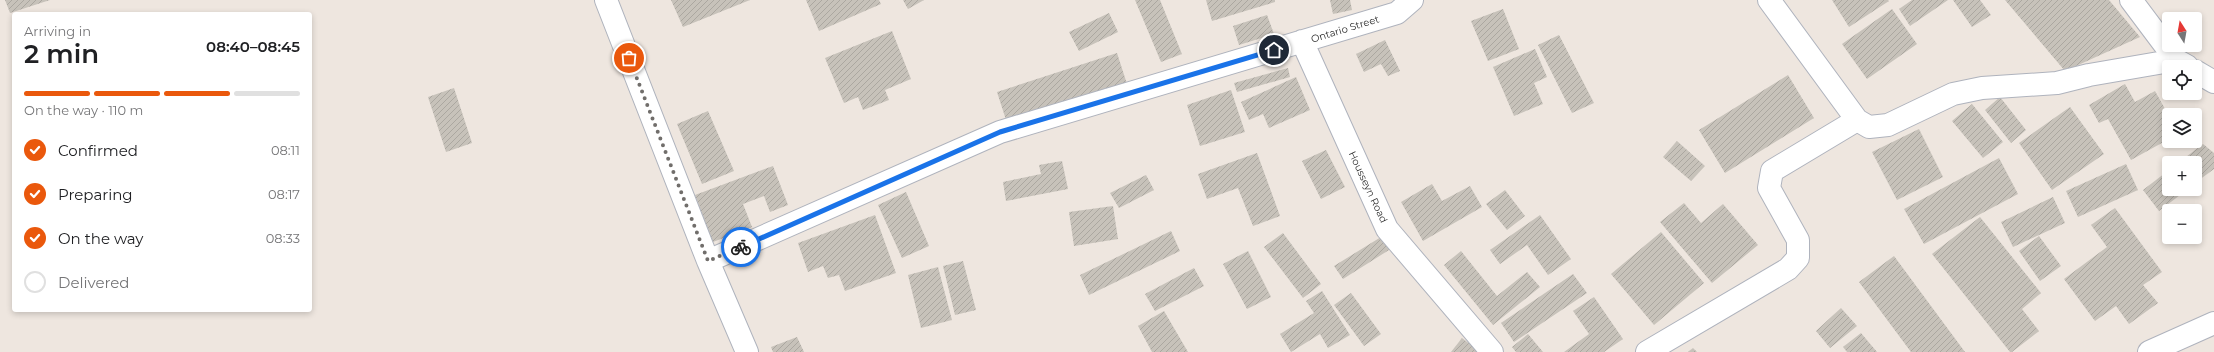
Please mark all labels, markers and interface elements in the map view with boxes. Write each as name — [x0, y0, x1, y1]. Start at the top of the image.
street label: Ontario Street — [1309, 12, 1381, 46]
north arrow — [2162, 12, 2202, 52]
map controls — [2162, 12, 2202, 244]
text: Arriving in — [24, 23, 91, 39]
pin — [1257, 33, 1291, 67]
text: 08:40–08:45 — [206, 37, 300, 56]
text: 2 min — [24, 38, 99, 70]
icon: home — [1263, 39, 1285, 61]
pin — [612, 41, 646, 75]
icon: bag — [618, 47, 640, 69]
button: locate — [2162, 60, 2202, 100]
text: On the way · 110 m — [24, 102, 143, 118]
button: layers — [2162, 108, 2202, 148]
icon: check — [24, 139, 46, 161]
text: Confirmed — [58, 141, 138, 160]
text: 08:11 — [271, 142, 300, 158]
street label: Housseyn Road — [1346, 149, 1390, 225]
button: + — [2162, 156, 2202, 196]
icon: check — [24, 183, 46, 205]
text: Preparing — [58, 185, 133, 204]
text: 08:17 — [268, 186, 300, 202]
button: − — [2162, 204, 2202, 244]
icon: check — [24, 227, 46, 249]
courier — [721, 227, 761, 267]
text: On the way — [58, 229, 143, 248]
text: 08:33 — [266, 230, 300, 246]
icon: bike — [730, 236, 752, 258]
text: Delivered — [58, 273, 130, 292]

